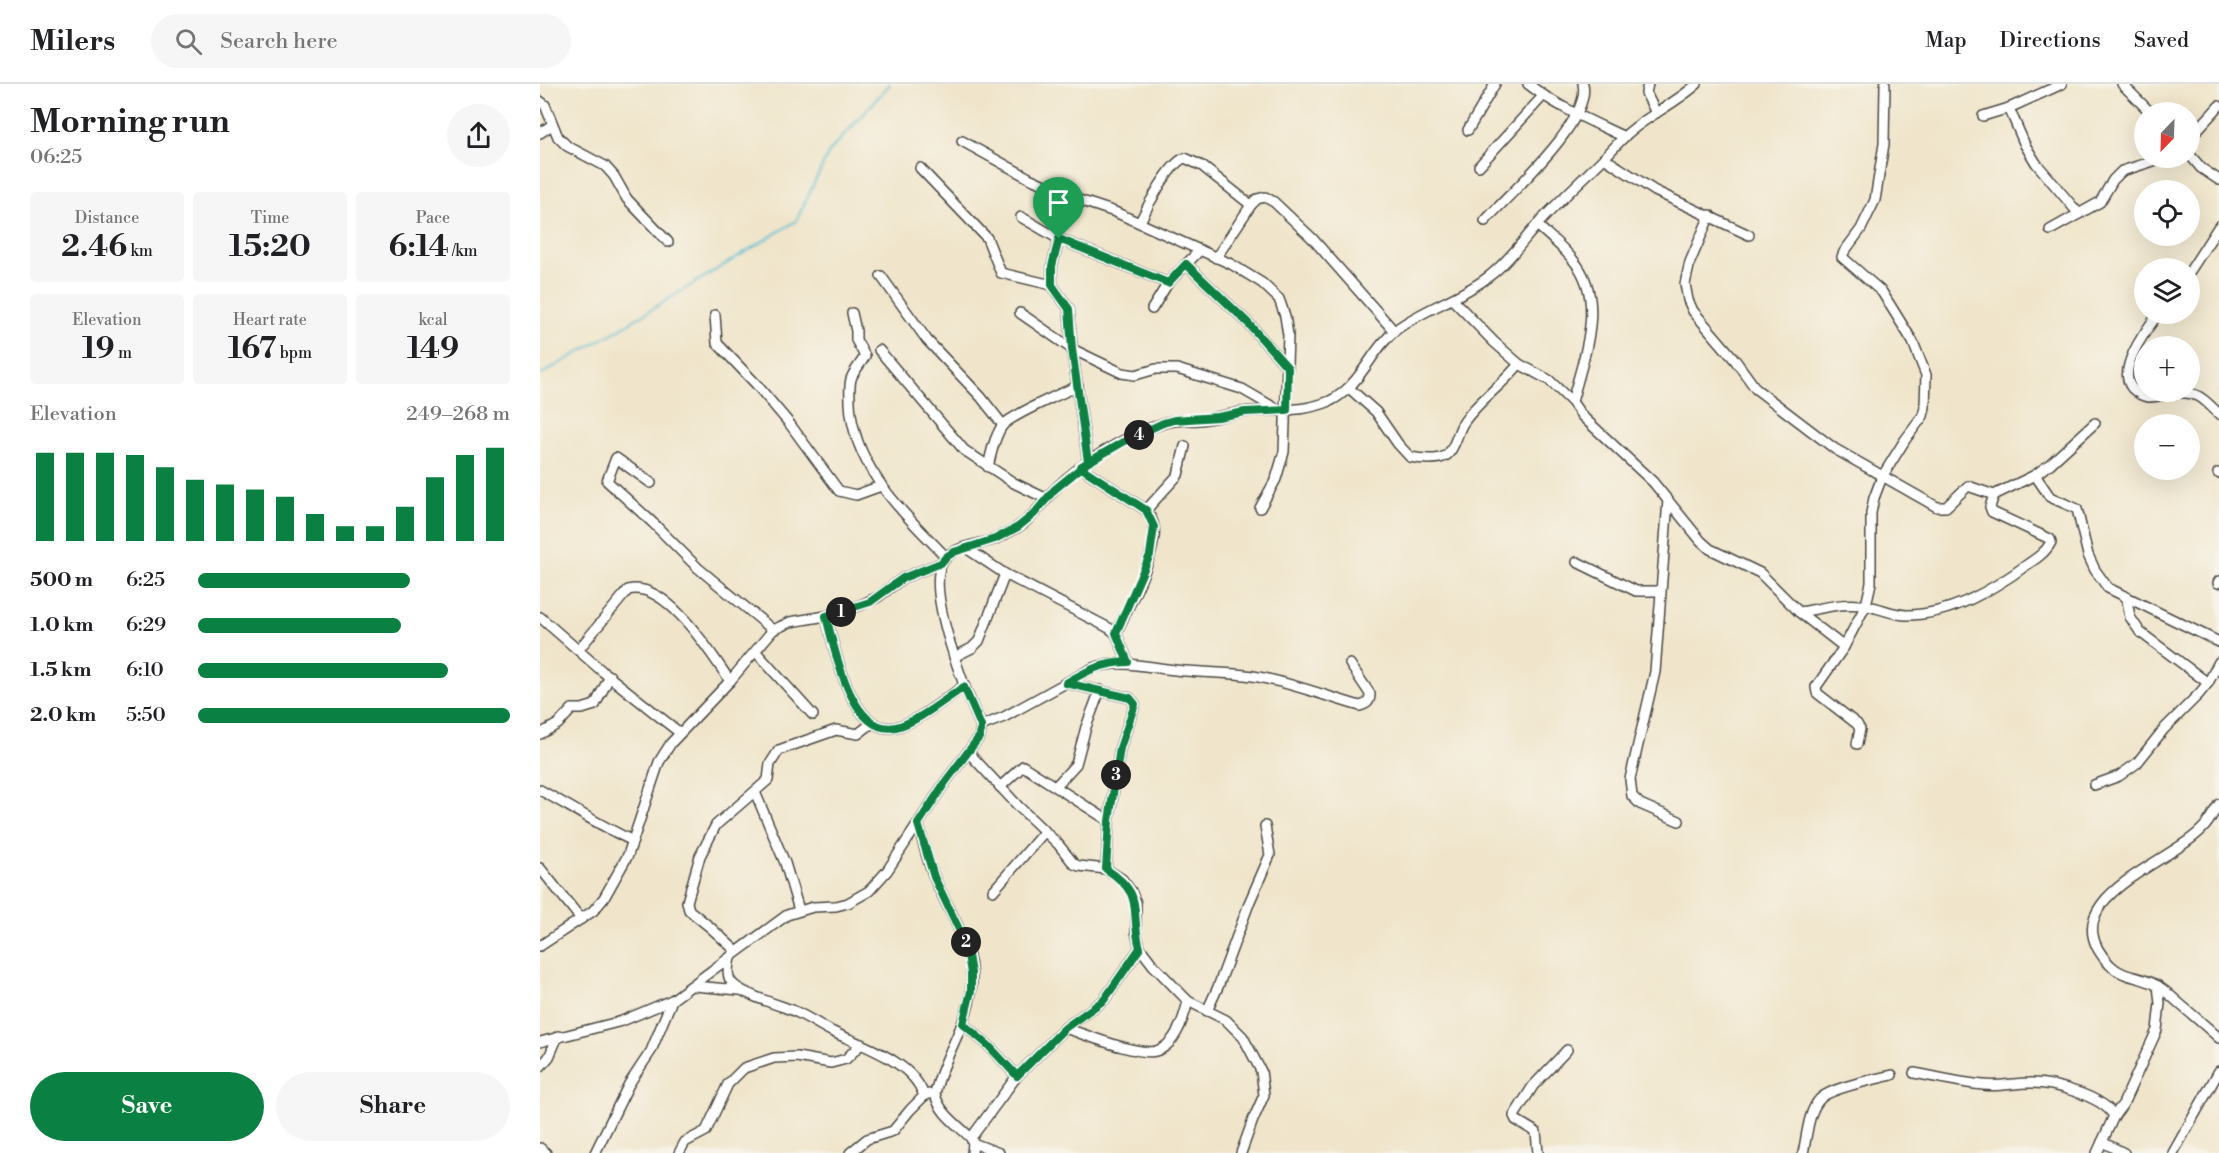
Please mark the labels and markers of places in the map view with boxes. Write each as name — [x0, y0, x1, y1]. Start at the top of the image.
pin — [1033, 177, 1084, 239]
pin: 4 — [1124, 420, 1154, 450]
pin: 1 — [826, 597, 856, 627]
pin: 3 — [1101, 760, 1131, 790]
pin: 2 — [951, 927, 981, 957]

